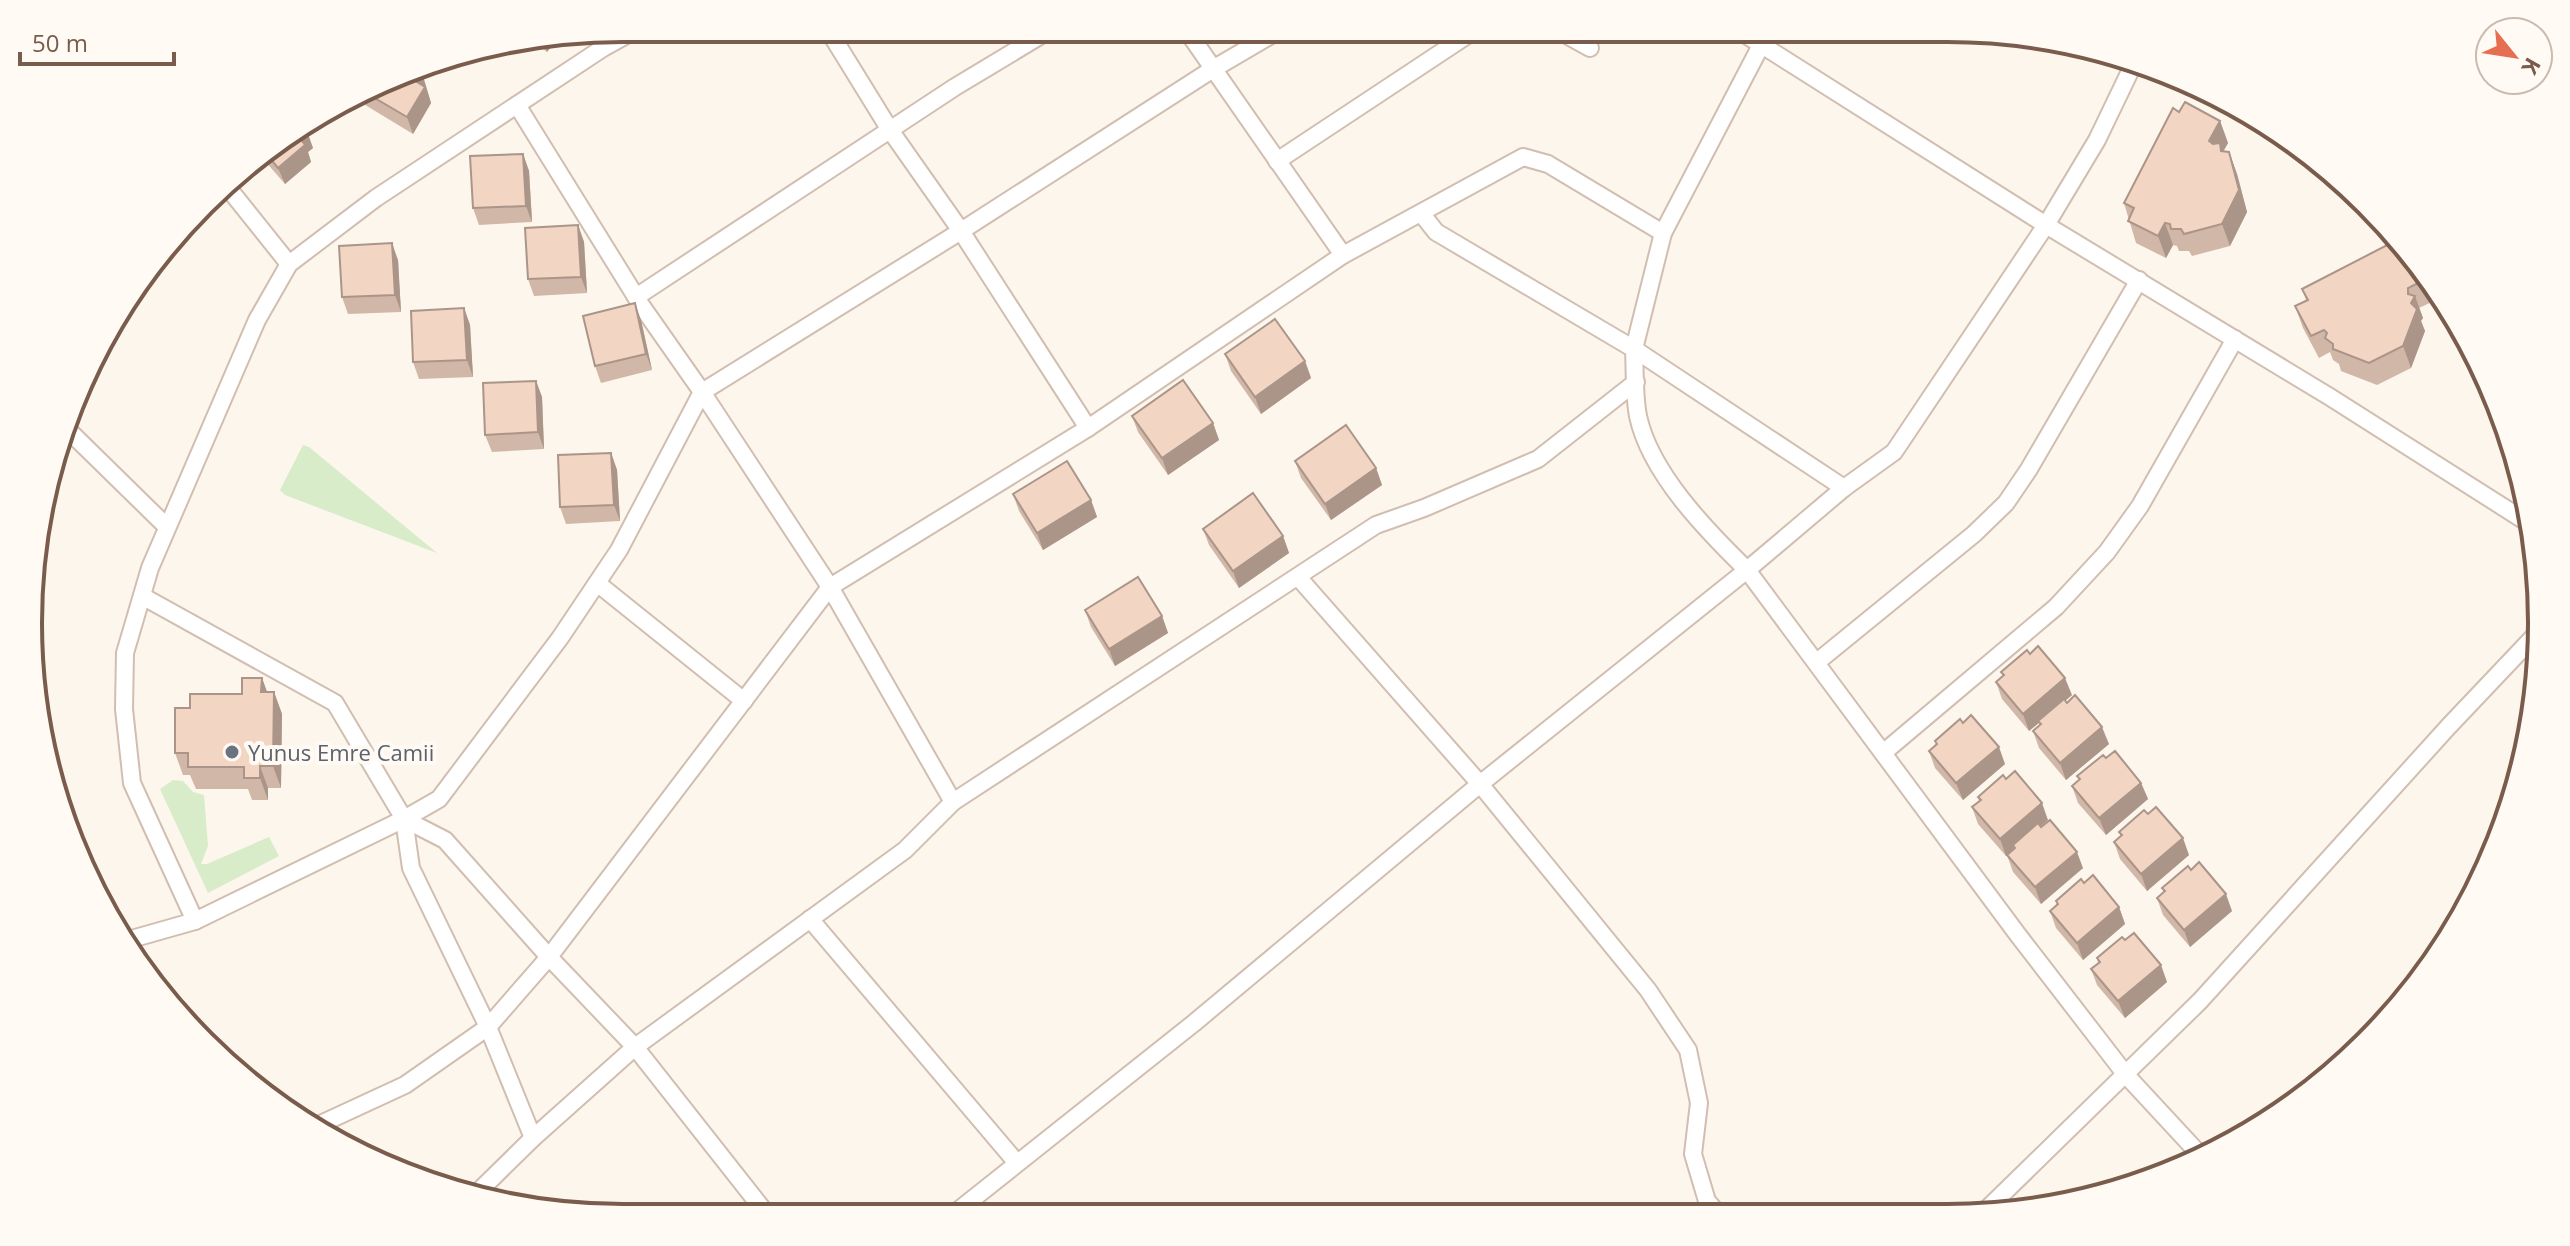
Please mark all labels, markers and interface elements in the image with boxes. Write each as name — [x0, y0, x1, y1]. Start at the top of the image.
scale bar — [20, 16, 174, 66]
north arrow — [2474, 16, 2554, 96]
text: 50 m — [32, 26, 88, 59]
text: K — [2515, 53, 2549, 81]
place label: Yunus Emre Camii — [248, 737, 434, 767]
marker: Yunus Emre Camii — [223, 743, 241, 761]

